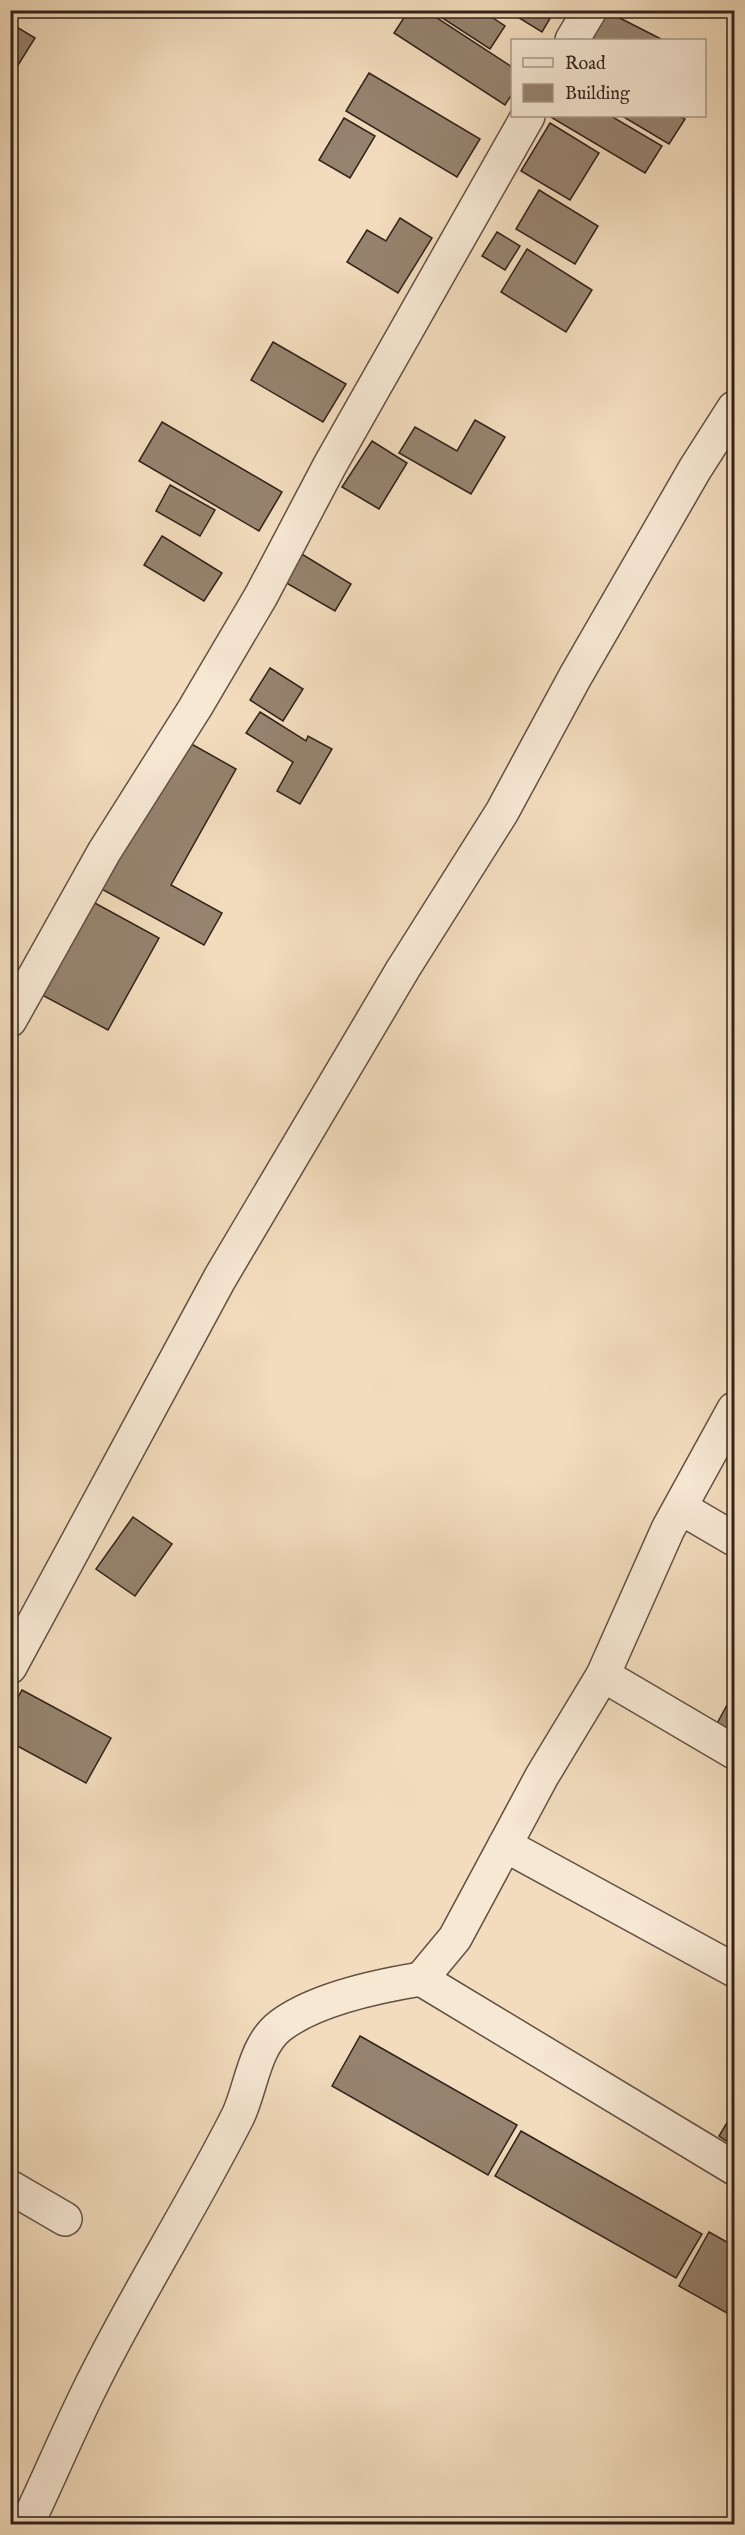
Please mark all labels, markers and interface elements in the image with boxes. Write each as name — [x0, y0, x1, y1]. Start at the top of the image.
legend — [511, 39, 706, 117]
text: Road — [565, 53, 606, 76]
text: Building — [565, 83, 630, 106]

